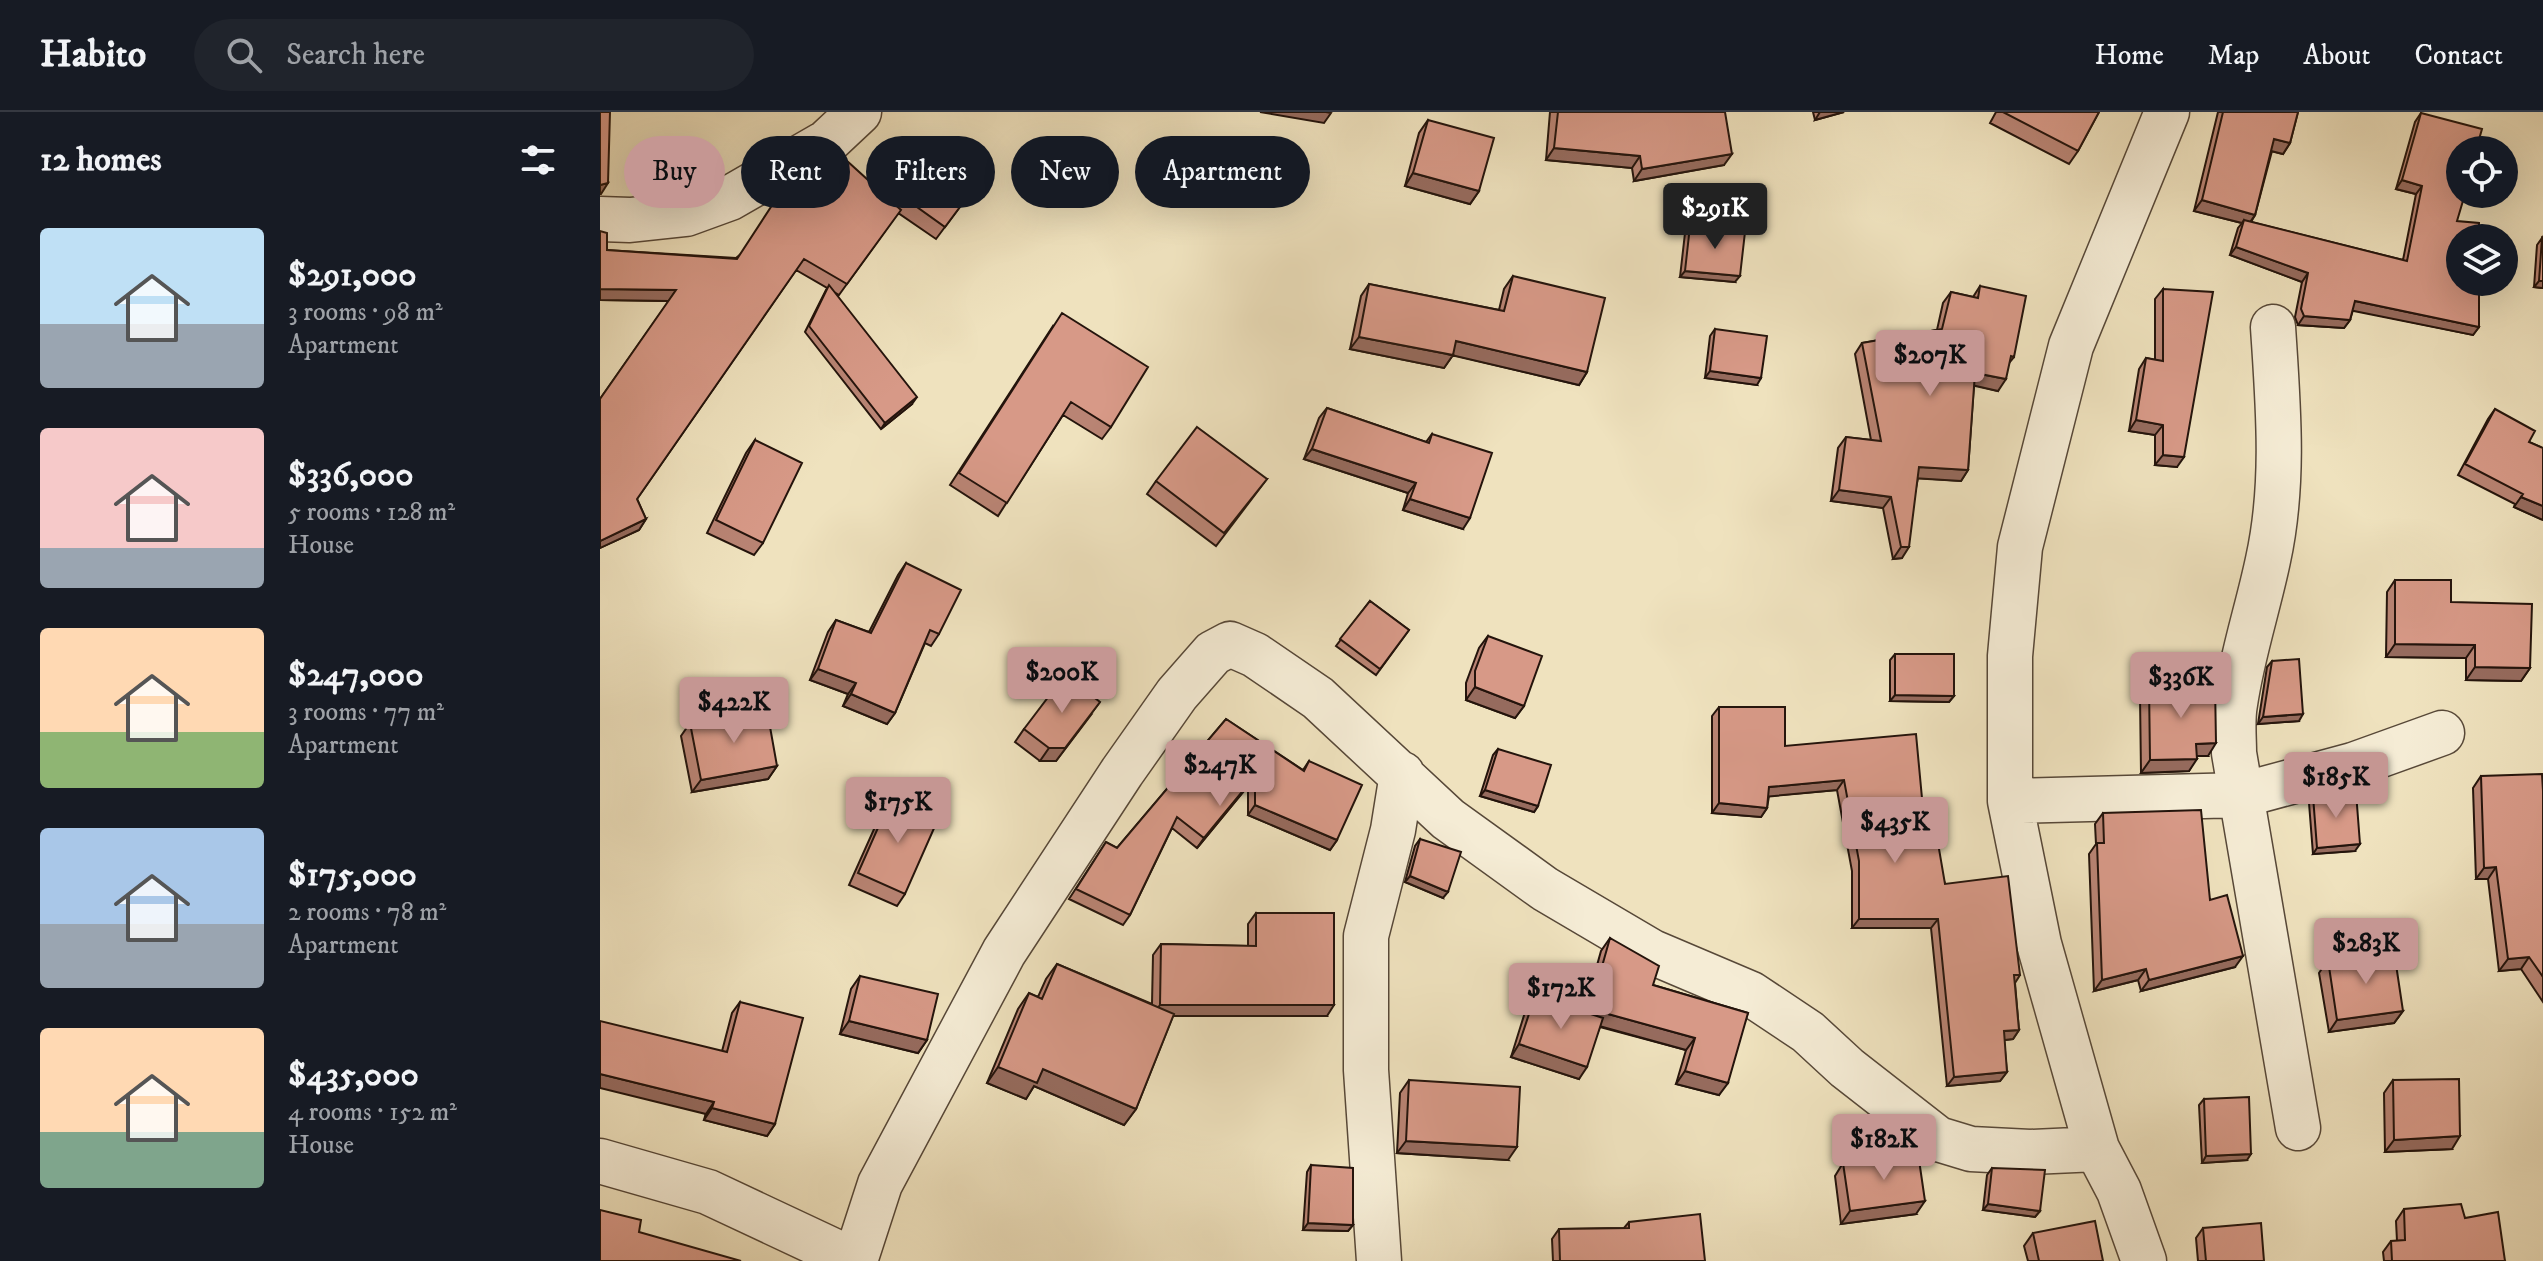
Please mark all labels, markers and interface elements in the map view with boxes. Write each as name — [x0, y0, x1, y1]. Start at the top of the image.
search box — [194, 19, 754, 91]
text: Habito — [40, 31, 146, 79]
icon: search — [222, 33, 266, 77]
text: Search here — [286, 37, 425, 74]
text: Home — [2095, 38, 2164, 73]
text: Map — [2208, 38, 2259, 73]
text: About — [2303, 38, 2370, 73]
text: Contact — [2414, 38, 2503, 73]
chip: Buy — [624, 136, 725, 208]
chip: Rent — [741, 136, 850, 208]
chip: Filters — [866, 136, 995, 208]
chip: New — [1011, 136, 1119, 208]
chip: Apartment — [1135, 136, 1310, 208]
map controls — [2446, 136, 2518, 296]
button: locate — [2446, 136, 2518, 208]
icon: filters — [516, 138, 560, 182]
text: 12 homes — [40, 139, 162, 181]
pin: $291K — [1659, 183, 1771, 251]
text: $291K — [1681, 192, 1749, 225]
button: layers — [2446, 224, 2518, 296]
text: $291,000 — [288, 254, 417, 296]
icon: home — [104, 260, 200, 356]
text: 3 rooms · 98 m² — [288, 296, 443, 329]
text: Apartment — [288, 329, 399, 362]
pin: $207K — [1874, 330, 1986, 398]
text: $207K — [1894, 339, 1966, 372]
text: $336,000 — [288, 454, 414, 496]
icon: home — [104, 460, 200, 556]
text: 5 rooms · 128 m² — [288, 496, 455, 529]
text: House — [288, 529, 354, 562]
pin: $200K — [1006, 647, 1118, 715]
pin: $336K — [2125, 652, 2237, 720]
text: $247,000 — [288, 654, 423, 696]
text: $200K — [1025, 656, 1099, 689]
icon: home — [104, 660, 200, 756]
text: $336K — [2148, 661, 2214, 694]
pin: $422K — [678, 677, 790, 745]
text: $422K — [698, 686, 770, 719]
text: 3 rooms · 77 m² — [288, 696, 444, 729]
text: Apartment — [288, 729, 399, 762]
pin: $247K — [1164, 740, 1276, 808]
text: $247K — [1183, 749, 1257, 782]
pin: $185K — [2280, 752, 2392, 820]
text: $185K — [2302, 761, 2370, 794]
pin: $175K — [842, 777, 954, 845]
text: $175K — [864, 786, 932, 819]
pin: $435K — [1839, 797, 1951, 865]
text: $435K — [1860, 806, 1930, 839]
text: $175,000 — [288, 854, 417, 896]
icon: home — [104, 860, 200, 956]
text: 2 rooms · 78 m² — [288, 896, 446, 929]
pin: $283K — [2310, 918, 2422, 986]
text: $283K — [2332, 927, 2400, 960]
text: Apartment — [288, 929, 399, 962]
pin: $172K — [1505, 963, 1617, 1031]
text: $172K — [1527, 972, 1595, 1005]
text: $435,000 — [288, 1054, 419, 1096]
icon: home — [104, 1060, 200, 1156]
text: 4 rooms · 152 m² — [288, 1096, 457, 1129]
pin: $182K — [1828, 1114, 1940, 1182]
text: $182K — [1850, 1123, 1918, 1156]
text: House — [288, 1129, 354, 1162]

